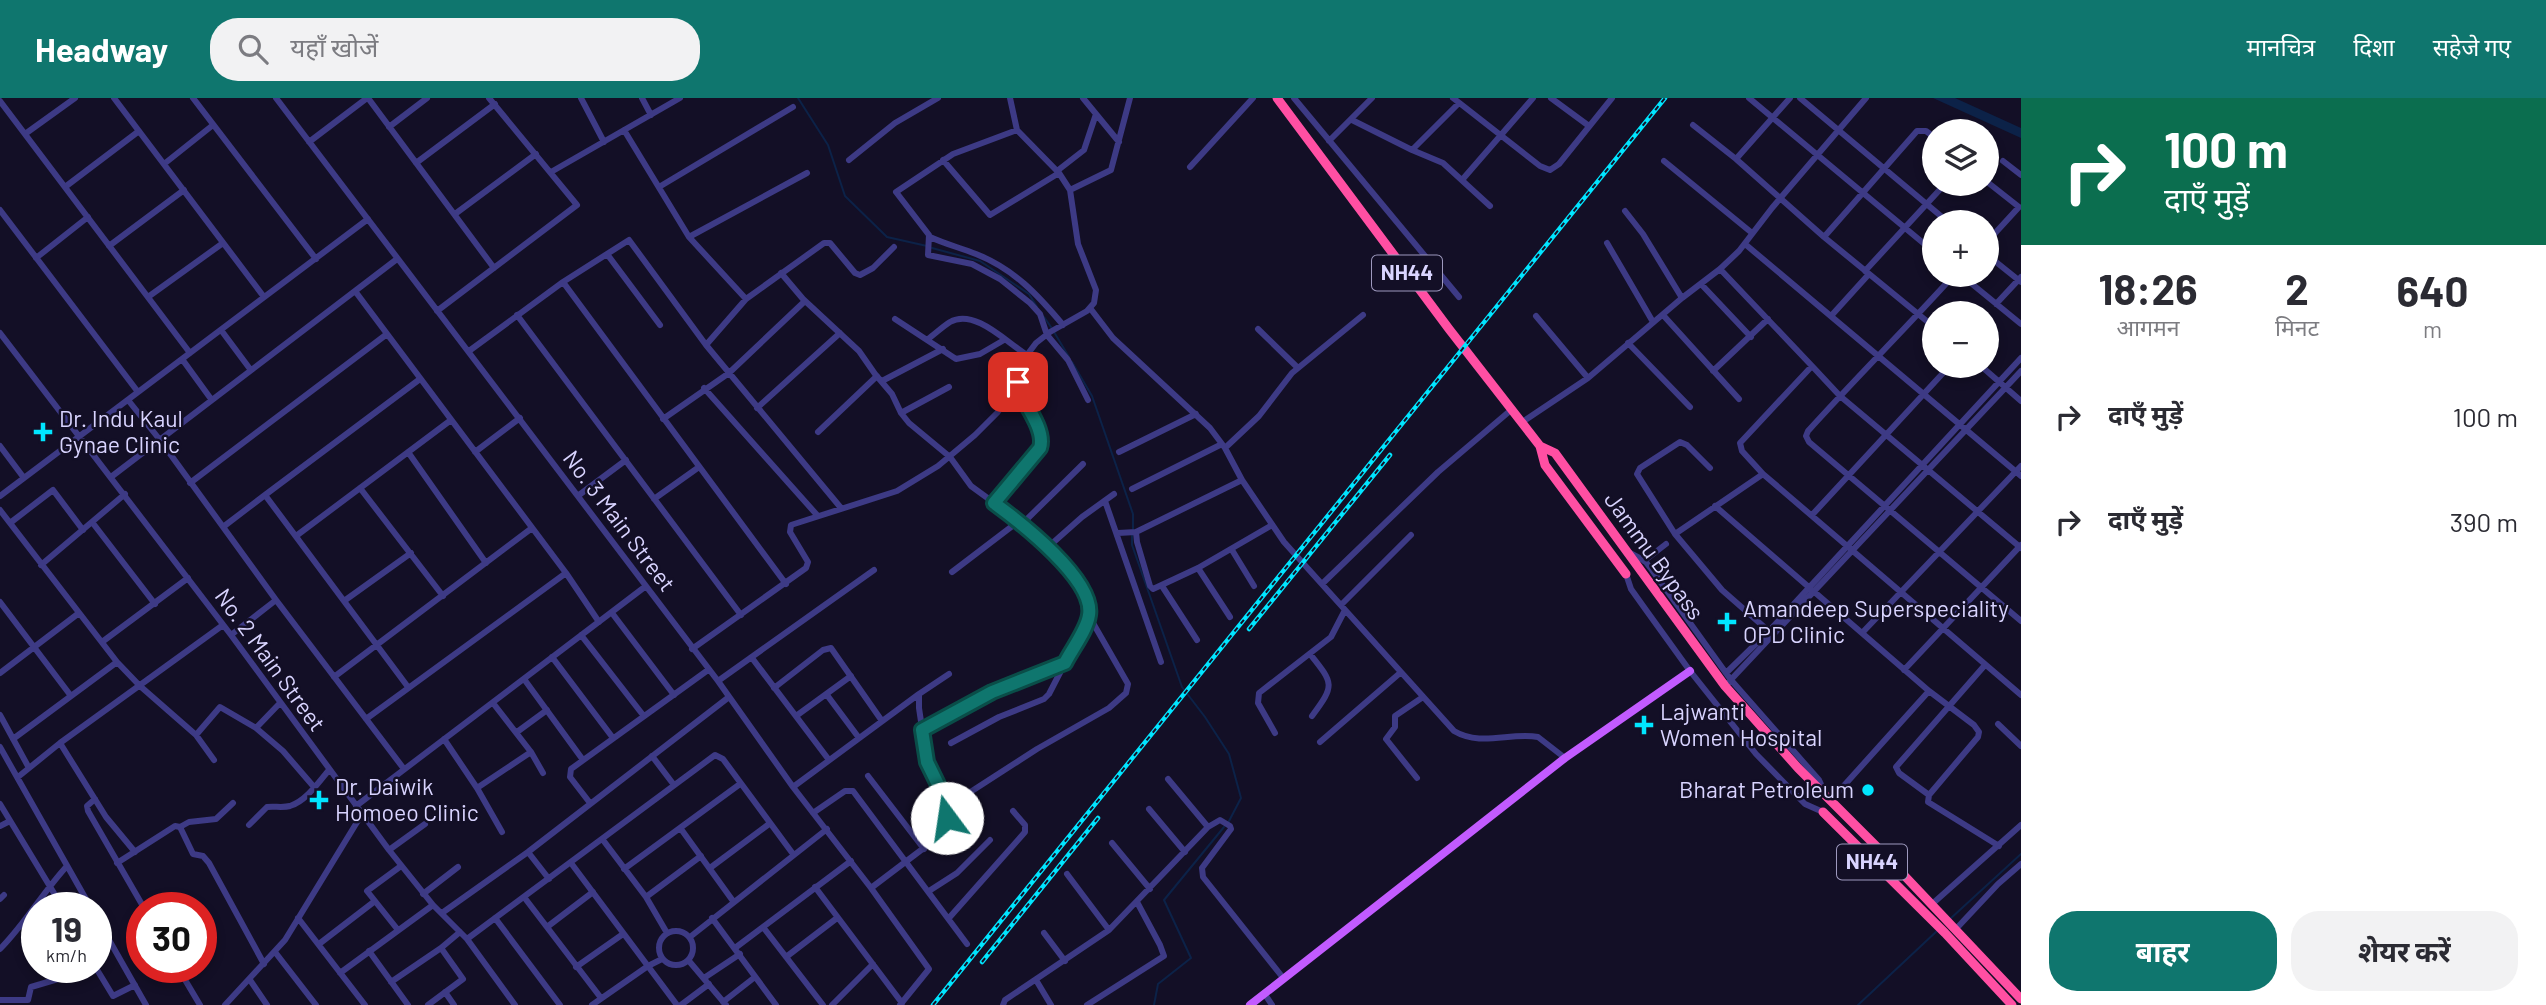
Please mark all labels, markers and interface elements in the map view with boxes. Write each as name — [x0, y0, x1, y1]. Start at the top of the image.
search box — [210, 18, 700, 81]
text: Headway — [35, 29, 168, 69]
icon: search — [234, 30, 272, 68]
text: यहाँ खोजें — [290, 31, 378, 62]
text: मानचित्र — [2247, 32, 2315, 61]
text: दिशा — [2353, 32, 2395, 61]
text: सहेजे गए — [2433, 32, 2511, 61]
map controls — [1922, 119, 1999, 378]
button: layers — [1922, 119, 1999, 196]
text: 100 m — [2164, 119, 2288, 178]
icon: right — [2049, 126, 2140, 217]
text: दाएँ मुड़ें — [2164, 179, 2250, 217]
button: + — [1922, 210, 1999, 287]
road number: NH44 — [1372, 256, 1442, 290]
text: 18:26 — [2099, 263, 2197, 313]
text: 2 — [2285, 263, 2309, 313]
text: 640 — [2397, 265, 2468, 315]
button: − — [1922, 301, 1999, 378]
text: आगमन — [2117, 313, 2179, 341]
text: मिनट — [2275, 313, 2319, 341]
text: m — [2423, 315, 2442, 343]
pin — [988, 352, 1048, 412]
icon: arrive — [999, 363, 1037, 401]
icon: right — [2049, 398, 2087, 436]
text: दाएँ मुड़ें — [2108, 398, 2183, 429]
text: 100 m — [2453, 401, 2518, 432]
place label: Dr. Indu Kaul Gynae Clinic — [59, 404, 183, 458]
marker: Dr. Indu Kaul Gynae Clinic — [33, 422, 53, 442]
street label: No. 3 Main Street — [558, 444, 682, 596]
street label: Jammu Bypass — [1599, 486, 1711, 625]
icon: right — [2049, 503, 2087, 541]
text: दाएँ मुड़ें — [2108, 503, 2183, 534]
text: 390 m — [2450, 506, 2518, 537]
street label: No. 2 Main Street — [210, 583, 332, 736]
place label: Amandeep Superspeciality OPD Clinic — [1743, 594, 2009, 648]
marker: Amandeep Superspeciality OPD Clinic — [1717, 612, 1737, 632]
place label: Lajwanti Women Hospital — [1660, 697, 1822, 751]
marker: Lajwanti Women Hospital — [1634, 715, 1654, 735]
place label: Dr. Daiwik Homoeo Clinic — [335, 772, 479, 826]
place label: Bharat Petroleum — [1679, 775, 1854, 803]
position arrow — [910, 781, 984, 855]
marker: Bharat Petroleum — [1860, 782, 1876, 798]
marker: Dr. Daiwik Homoeo Clinic — [309, 790, 329, 810]
road number: NH44 — [1837, 844, 1907, 880]
speed limit sign: 30 — [126, 892, 217, 983]
text: 19 — [51, 907, 82, 949]
button: बाहर — [2049, 911, 2277, 991]
button: शेयर करें — [2291, 911, 2518, 991]
text: km/h — [46, 944, 87, 966]

